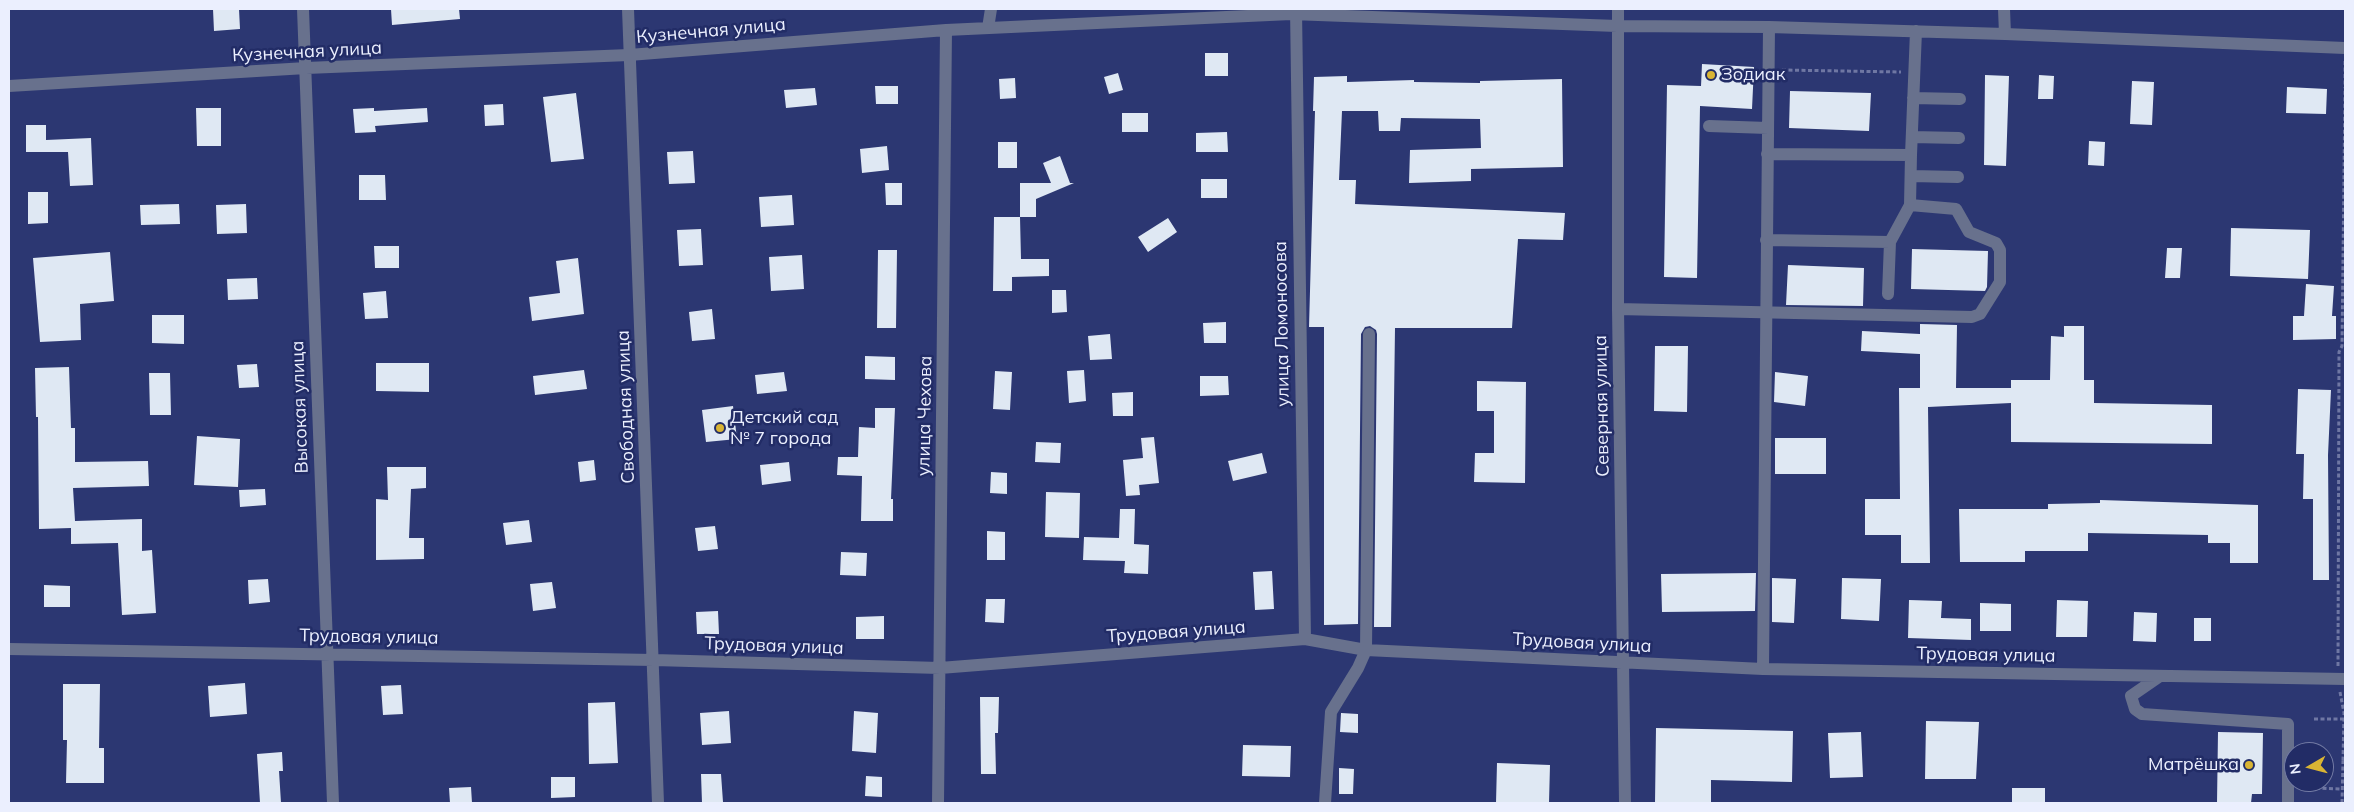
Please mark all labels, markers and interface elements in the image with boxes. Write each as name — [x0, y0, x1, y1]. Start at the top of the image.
street label: Кузнечная улица — [635, 14, 787, 48]
street label: Кузнечная улица — [232, 37, 382, 67]
place label: Зодиак — [1721, 64, 1786, 86]
marker: Зодиак — [1705, 69, 1717, 81]
street label: улица Ломоносова — [1270, 241, 1294, 407]
street label: Свободная улица — [613, 330, 639, 484]
street label: Северная улица — [1590, 335, 1614, 477]
street label: Высокая улица — [287, 340, 313, 474]
street label: улица Чехова — [913, 356, 937, 476]
place label: Детский сад № 7 города — [730, 407, 838, 449]
marker: Детский сад № 7 города — [714, 422, 726, 434]
street label: Трудовая улица — [1106, 616, 1246, 648]
street label: Трудовая улица — [299, 625, 439, 649]
street label: Трудовая улица — [1512, 629, 1652, 657]
street label: Трудовая улица — [704, 633, 844, 659]
street label: Трудовая улица — [1916, 643, 2056, 667]
north arrow — [2284, 742, 2334, 792]
place label: Матрёшка — [2148, 754, 2239, 776]
marker: Матрёшка — [2243, 759, 2255, 771]
text: N — [2285, 762, 2305, 775]

